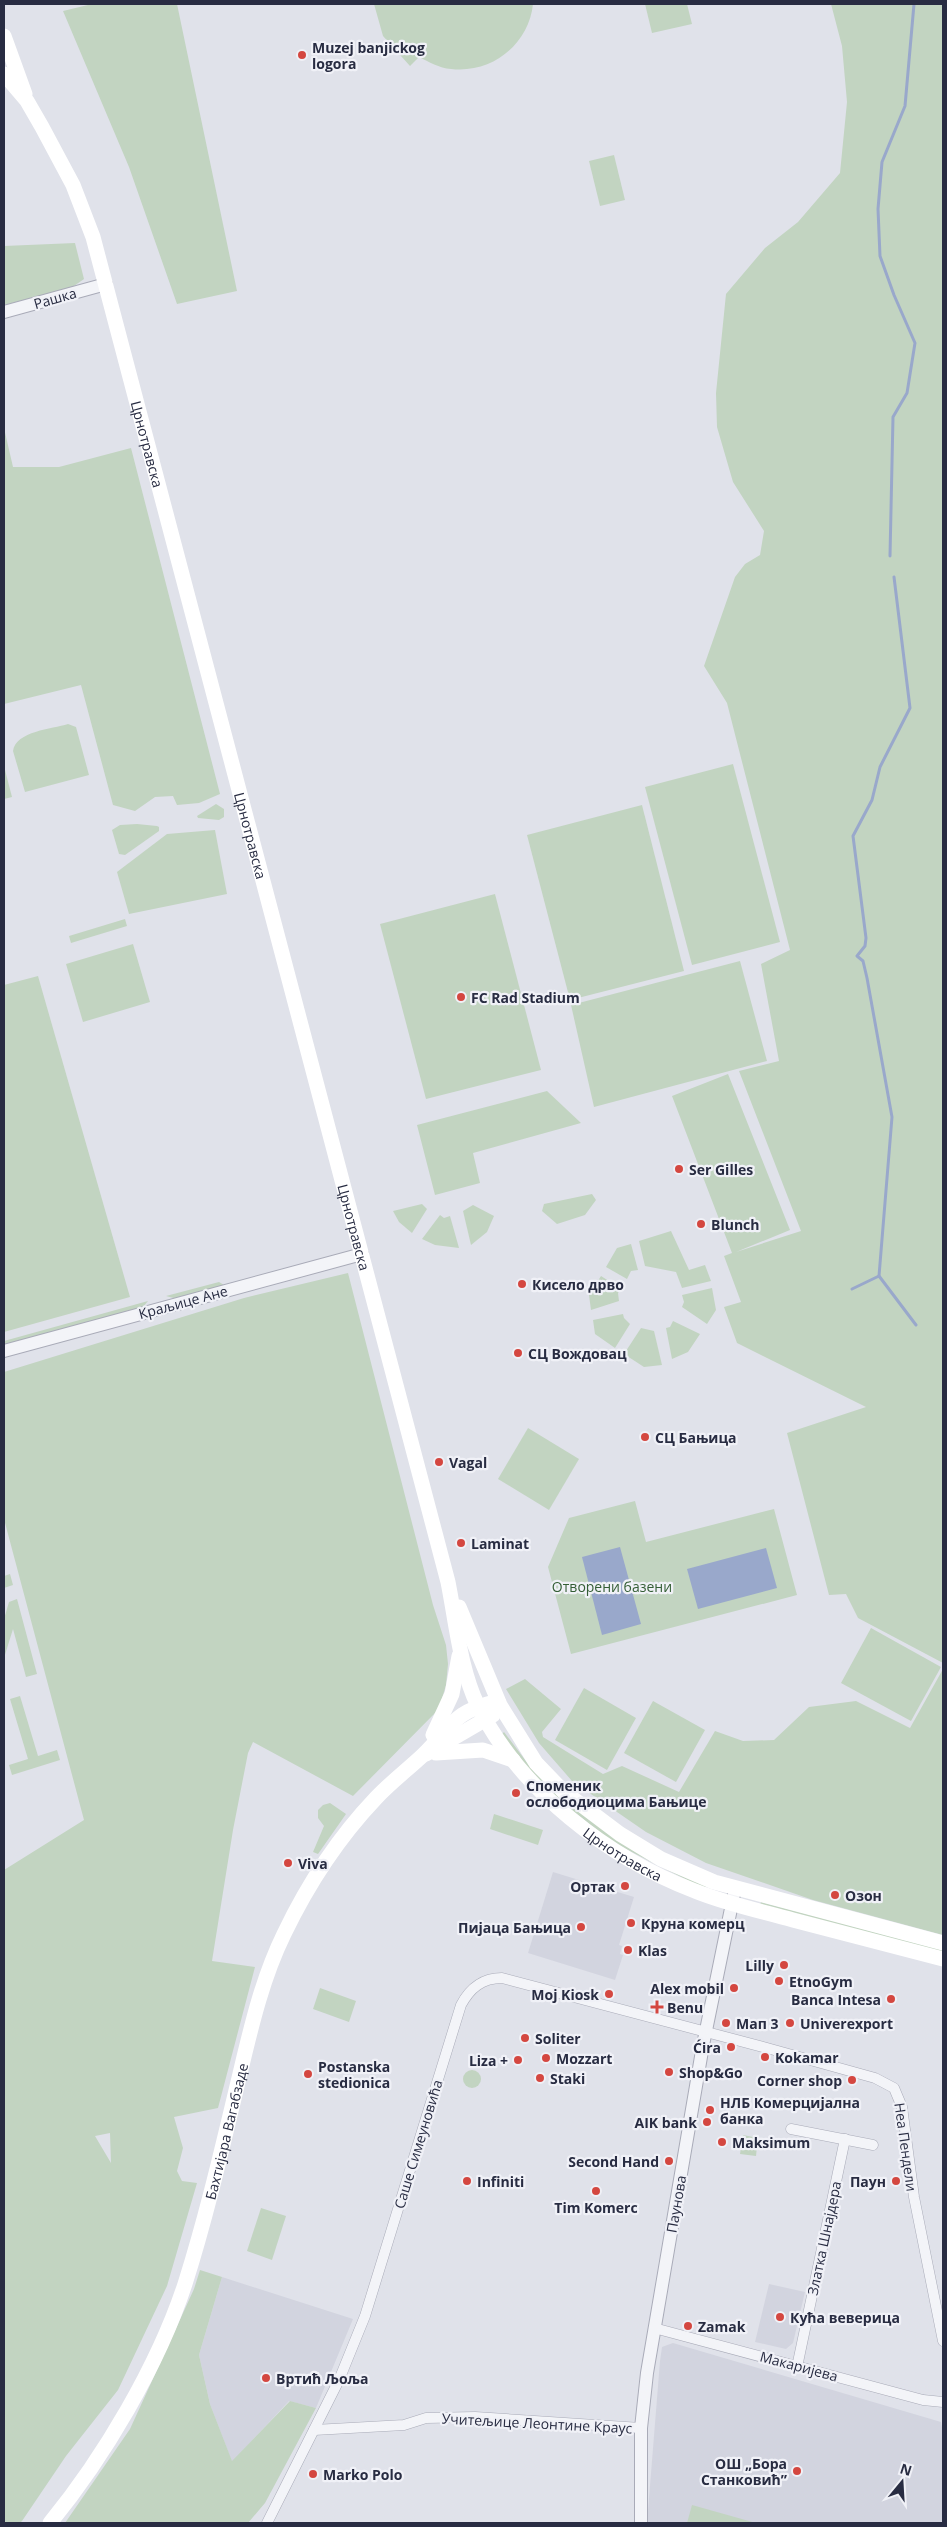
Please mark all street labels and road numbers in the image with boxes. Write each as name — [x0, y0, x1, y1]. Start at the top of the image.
street label: Рашка — [31, 283, 79, 313]
street label: Црнотравска — [127, 399, 168, 489]
street label: Црнотравска — [230, 790, 272, 881]
street label: Црнотравска — [334, 1182, 375, 1273]
street label: Краљице Ане — [136, 1281, 230, 1323]
street label: Црнотравска — [580, 1823, 665, 1885]
street label: Бахтијара Вагабзаде — [200, 2061, 252, 2202]
street label: Саше Симеуновића — [389, 2077, 447, 2211]
street label: Неа Пендели — [890, 2101, 922, 2193]
street label: Паунова — [662, 2174, 690, 2234]
street label: Златка Шнајдера — [803, 2179, 845, 2297]
street label: Макаријева — [758, 2346, 840, 2386]
street label: Учитељице Леонтине Краус — [441, 2409, 633, 2437]

